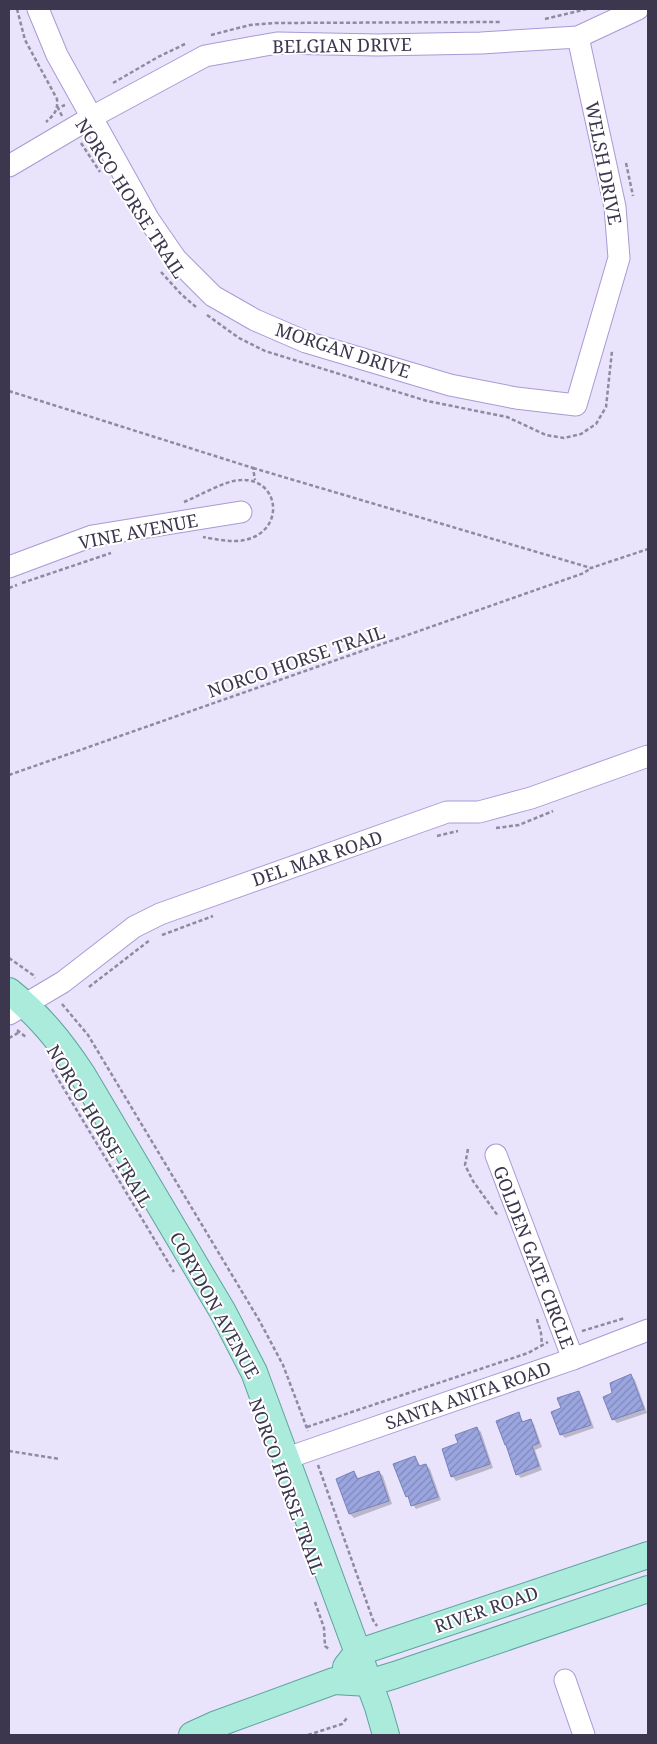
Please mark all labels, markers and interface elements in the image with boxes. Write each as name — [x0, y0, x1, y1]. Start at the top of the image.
street label: BELGIAN DRIVE — [272, 32, 412, 58]
street label: WELSH DRIVE — [580, 99, 628, 227]
street label: NORCO HORSE TRAIL — [70, 113, 192, 283]
street label: MORGAN DRIVE — [272, 317, 414, 383]
street label: VINE AVENUE — [76, 508, 200, 554]
street label: NORCO HORSE TRAIL — [204, 619, 388, 703]
street label: DEL MAR ROAD — [249, 824, 385, 892]
street label: NORCO HORSE TRAIL — [42, 1040, 158, 1212]
street label: GOLDEN GATE CIRCLE — [488, 1162, 580, 1352]
street label: CORYDON AVENUE — [165, 1227, 265, 1383]
street label: SANTA ANITA ROAD — [382, 1355, 554, 1435]
street label: NORCO HORSE TRAIL — [244, 1394, 330, 1578]
street label: RIVER ROAD — [431, 1580, 541, 1638]

